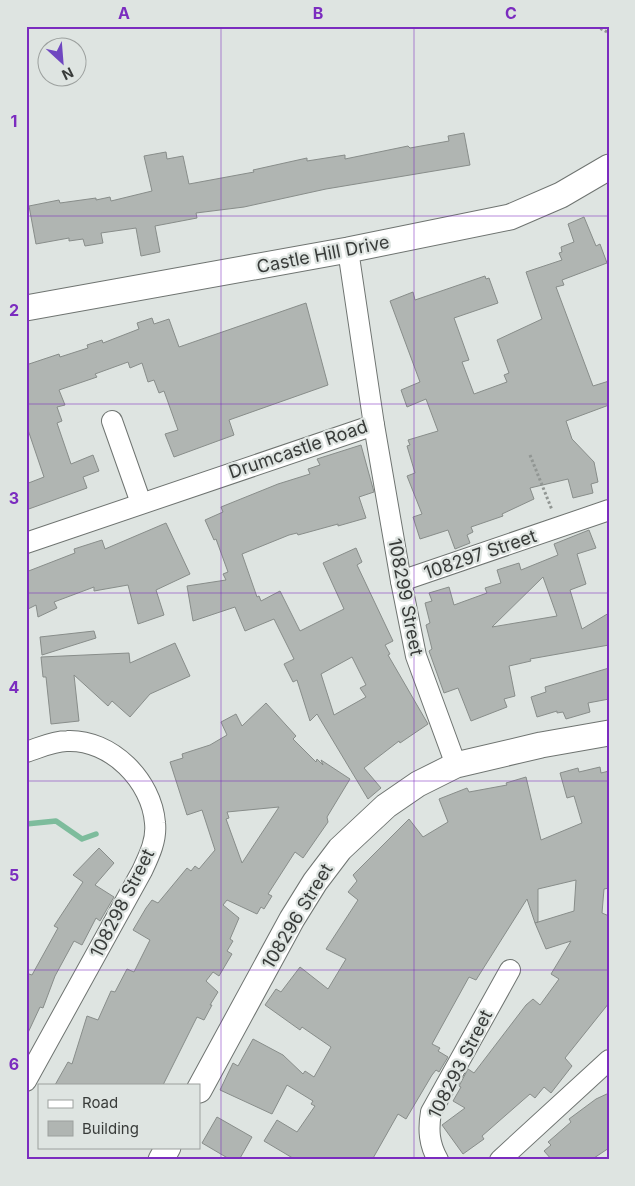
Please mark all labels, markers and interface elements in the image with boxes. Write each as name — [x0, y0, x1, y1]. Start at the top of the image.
text: A — [118, 3, 130, 23]
text: B — [313, 3, 323, 23]
text: C — [505, 3, 517, 23]
north arrow — [38, 38, 88, 88]
text: N — [59, 64, 76, 84]
text: 1 — [11, 111, 17, 131]
street label: Castle Hill Drive — [255, 231, 391, 277]
text: 2 — [9, 300, 19, 320]
street label: Drumcastle Road — [226, 415, 370, 483]
text: 3 — [9, 488, 19, 508]
street label: 108297 Street — [421, 525, 539, 583]
street label: 108299 Street — [384, 537, 428, 658]
text: 4 — [9, 677, 20, 697]
street label: 108298 Street — [86, 845, 158, 961]
street label: 108296 Street — [257, 860, 337, 972]
text: 5 — [9, 865, 19, 885]
street label: 108293 Street — [424, 1006, 496, 1122]
text: 6 — [9, 1054, 19, 1074]
legend — [38, 1084, 200, 1148]
text: Road — [82, 1093, 118, 1112]
text: Building — [82, 1119, 139, 1138]

